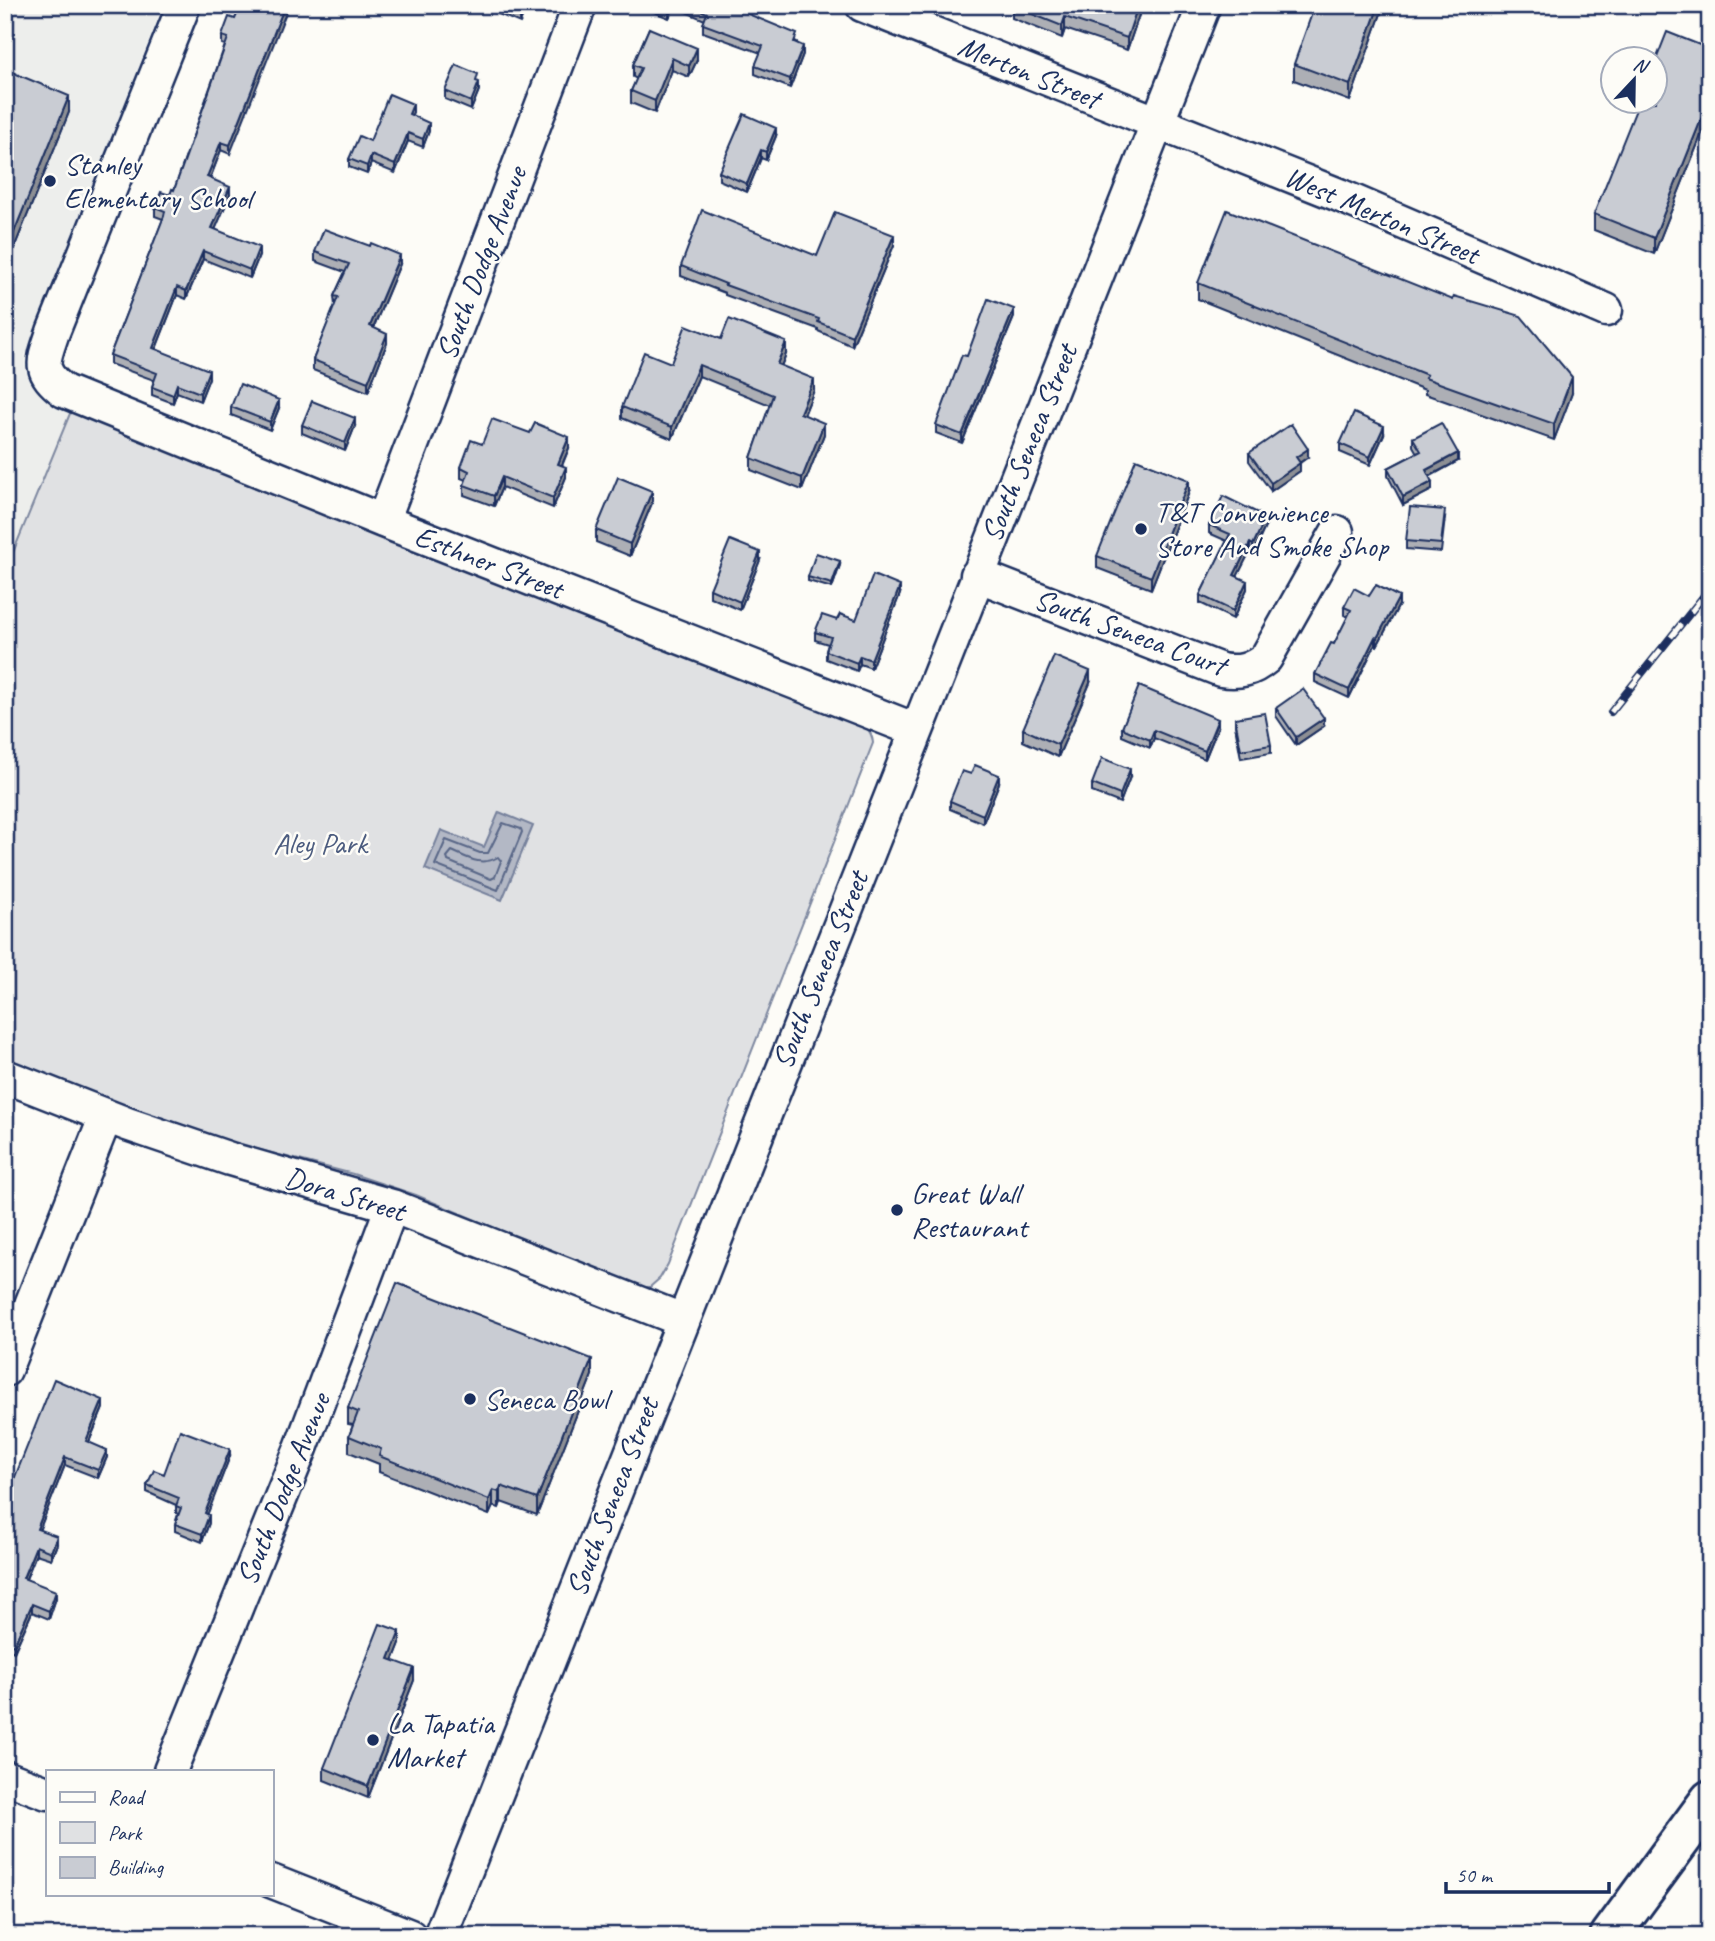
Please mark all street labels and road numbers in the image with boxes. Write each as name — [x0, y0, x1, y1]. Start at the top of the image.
street label: Merton Street — [953, 27, 1109, 119]
street label: West Merton Street — [1279, 157, 1488, 274]
street label: South Dodge Avenue — [427, 159, 536, 365]
street label: South Seneca Street — [972, 336, 1087, 547]
street label: Esthner Street — [410, 516, 571, 609]
street label: South Seneca Court — [1029, 580, 1235, 686]
street label: South Seneca Street — [763, 863, 878, 1074]
street label: Dora Street — [281, 1158, 412, 1231]
street label: South Dodge Avenue — [227, 1386, 340, 1590]
street label: South Seneca Street — [557, 1390, 668, 1601]

